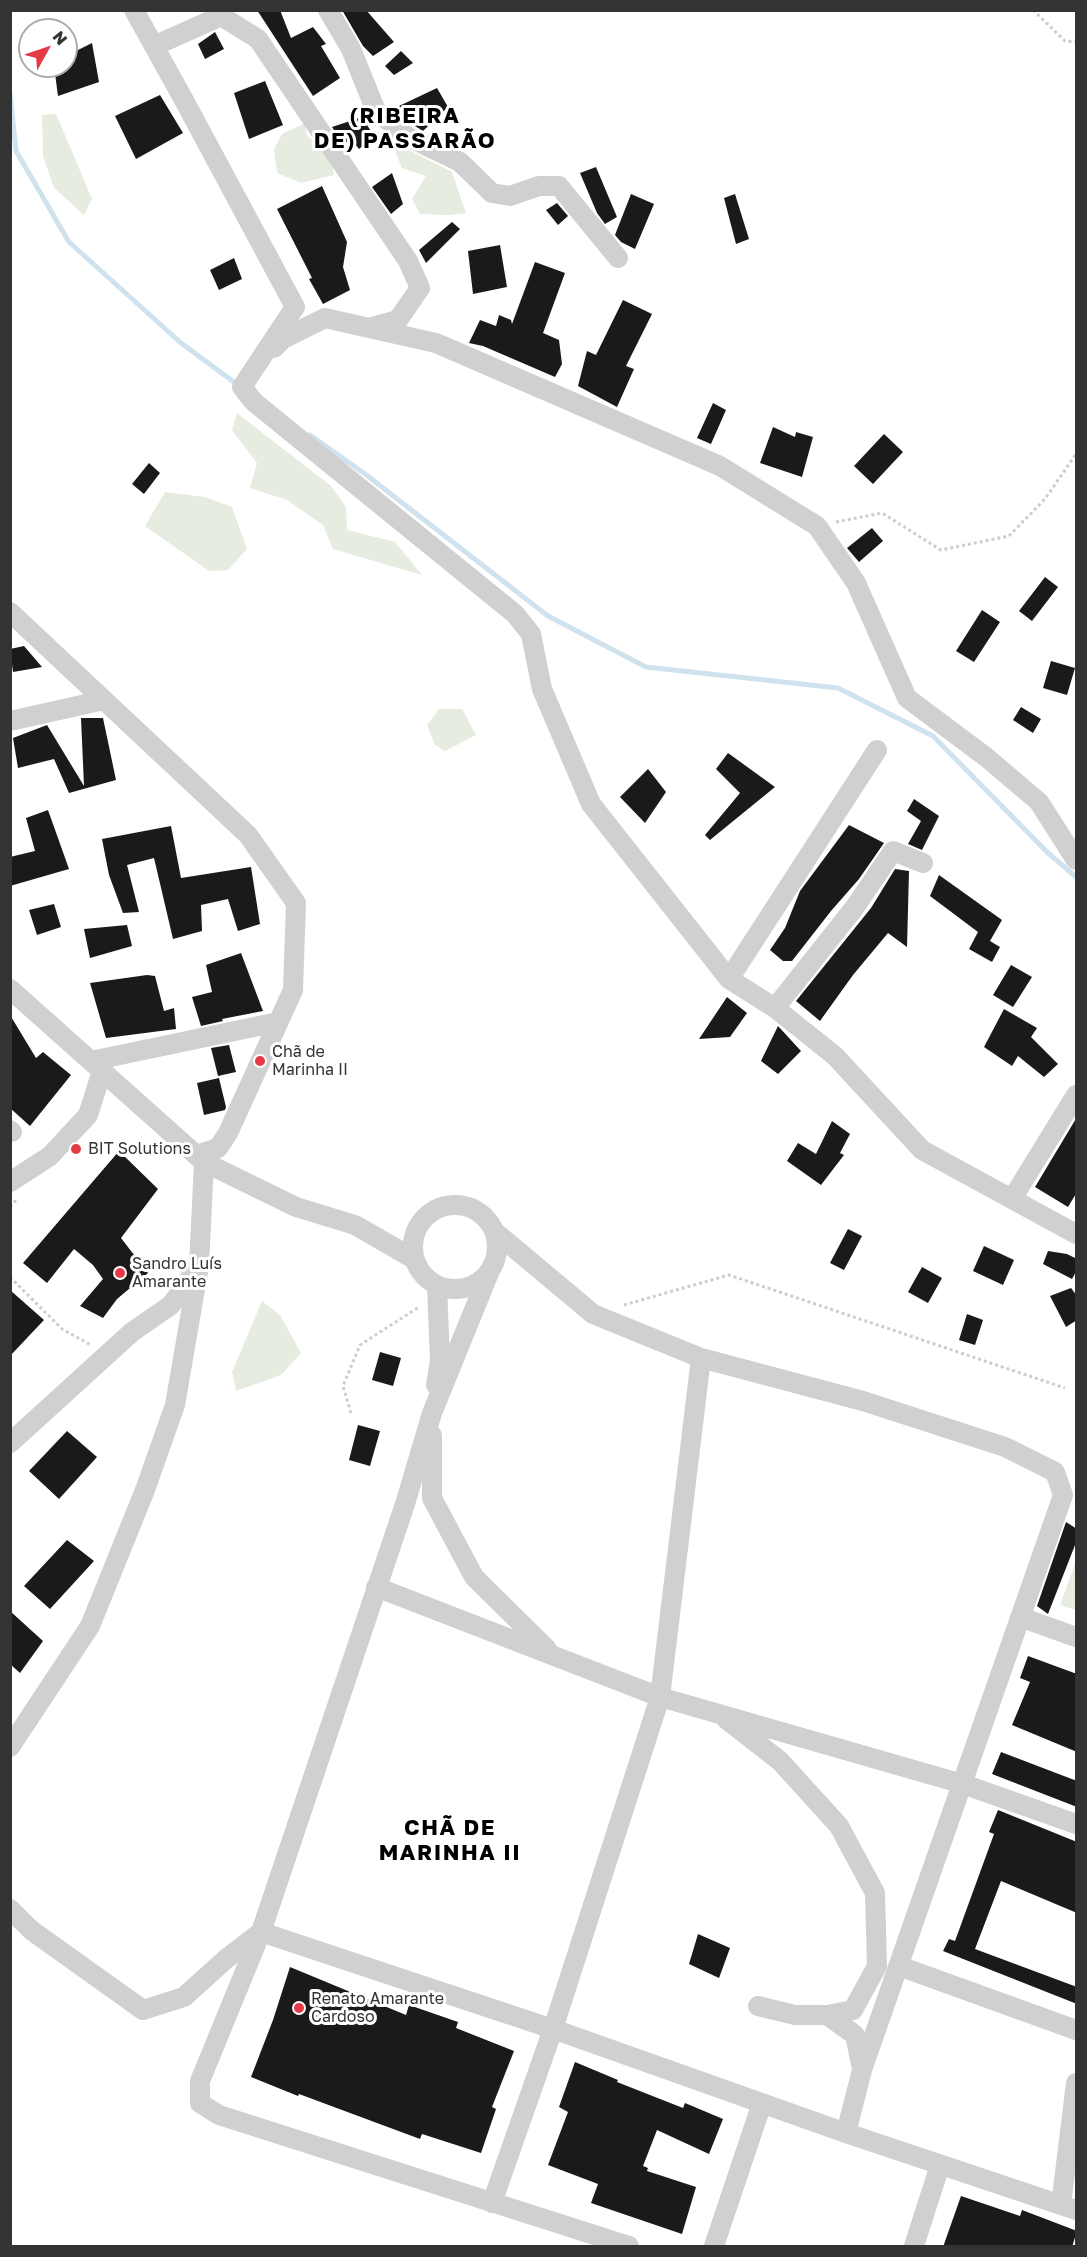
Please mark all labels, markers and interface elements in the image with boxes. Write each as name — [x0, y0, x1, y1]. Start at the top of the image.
north arrow — [18, 18, 78, 78]
text: N — [49, 27, 72, 49]
district label: (RIBEIRA DE) PASSARÃO — [314, 103, 496, 154]
place label: Chã de Marinha II — [272, 1042, 348, 1080]
marker: Chã de Marinha II — [253, 1054, 267, 1068]
place label: BIT Solutions — [88, 1139, 191, 1159]
marker: BIT Solutions — [69, 1142, 83, 1156]
place label: Sandro Luís Amarante — [132, 1254, 222, 1292]
marker: Sandro Luís Amarante — [113, 1266, 127, 1280]
district label: CHÃ DE MARINHA II — [379, 1815, 521, 1867]
place label: Renato Amarante Cardoso — [311, 1989, 444, 2027]
marker: Renato Amarante Cardoso — [292, 2001, 306, 2015]

